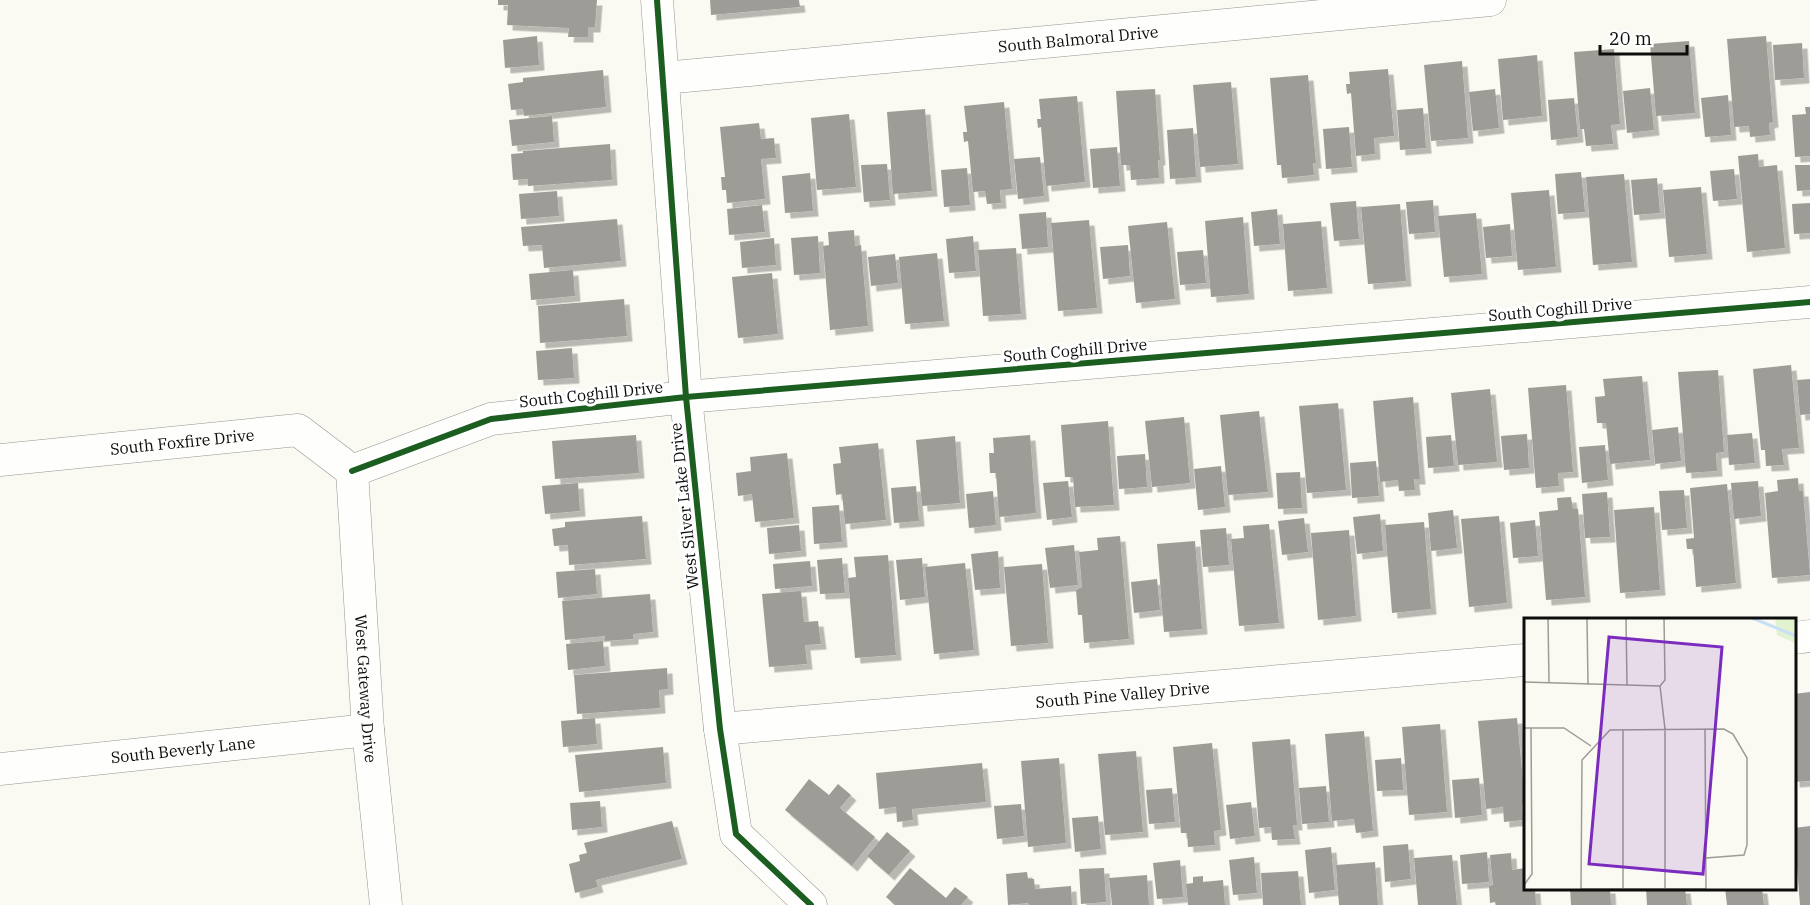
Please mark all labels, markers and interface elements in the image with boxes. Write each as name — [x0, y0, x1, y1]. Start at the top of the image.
scale bar — [1600, 18, 1687, 56]
street label: South Balmoral Drive — [997, 21, 1159, 56]
text: 20 m — [1609, 27, 1652, 50]
street label: South Coghill Drive — [1487, 293, 1633, 325]
street label: South Coghill Drive — [1002, 334, 1148, 366]
street label: South Coghill Drive — [518, 377, 664, 411]
street label: West Silver Lake Drive — [665, 422, 703, 590]
street label: South Foxfire Drive — [109, 424, 255, 459]
street label: West Gateway Drive — [351, 614, 381, 764]
inset map — [1524, 618, 1795, 890]
street label: South Pine Valley Drive — [1035, 677, 1210, 712]
street label: South Beverly Lane — [110, 732, 256, 767]

